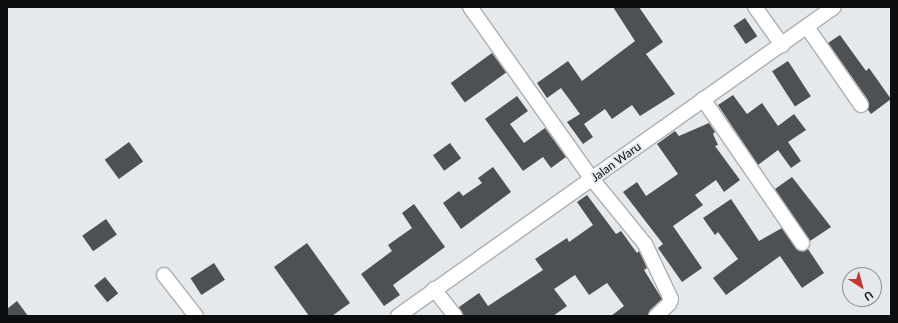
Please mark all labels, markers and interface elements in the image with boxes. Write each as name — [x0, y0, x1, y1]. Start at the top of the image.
street label: Jalan Waru — [588, 139, 644, 185]
north arrow — [842, 267, 882, 307]
text: U — [862, 289, 876, 304]

